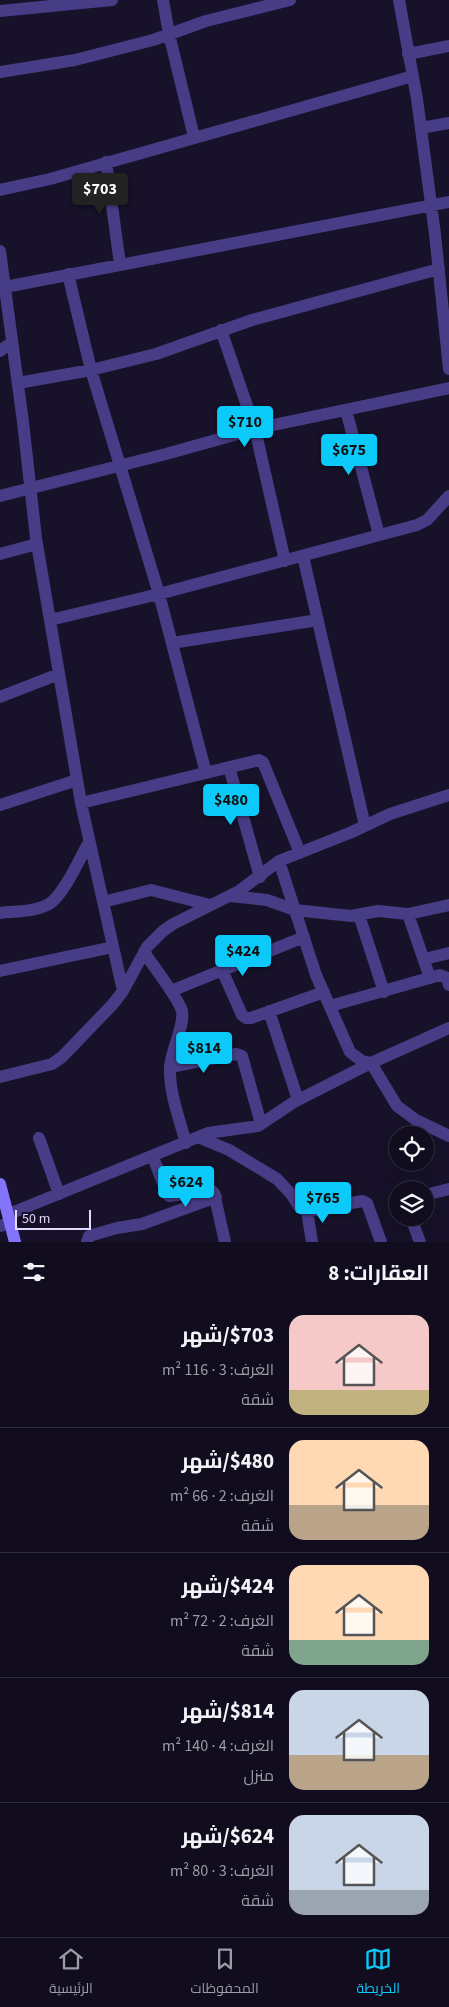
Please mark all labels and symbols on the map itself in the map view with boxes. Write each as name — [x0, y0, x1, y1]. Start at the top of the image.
pin: $703 — [70, 172, 130, 215]
pin: $710 — [215, 406, 275, 448]
pin: $675 — [319, 434, 379, 476]
pin: $480 — [201, 784, 261, 826]
pin: $424 — [213, 934, 273, 977]
pin: $814 — [174, 1032, 234, 1074]
pin: $624 — [156, 1166, 216, 1208]
pin: $765 — [293, 1182, 353, 1224]
scale bar — [15, 1207, 91, 1230]

